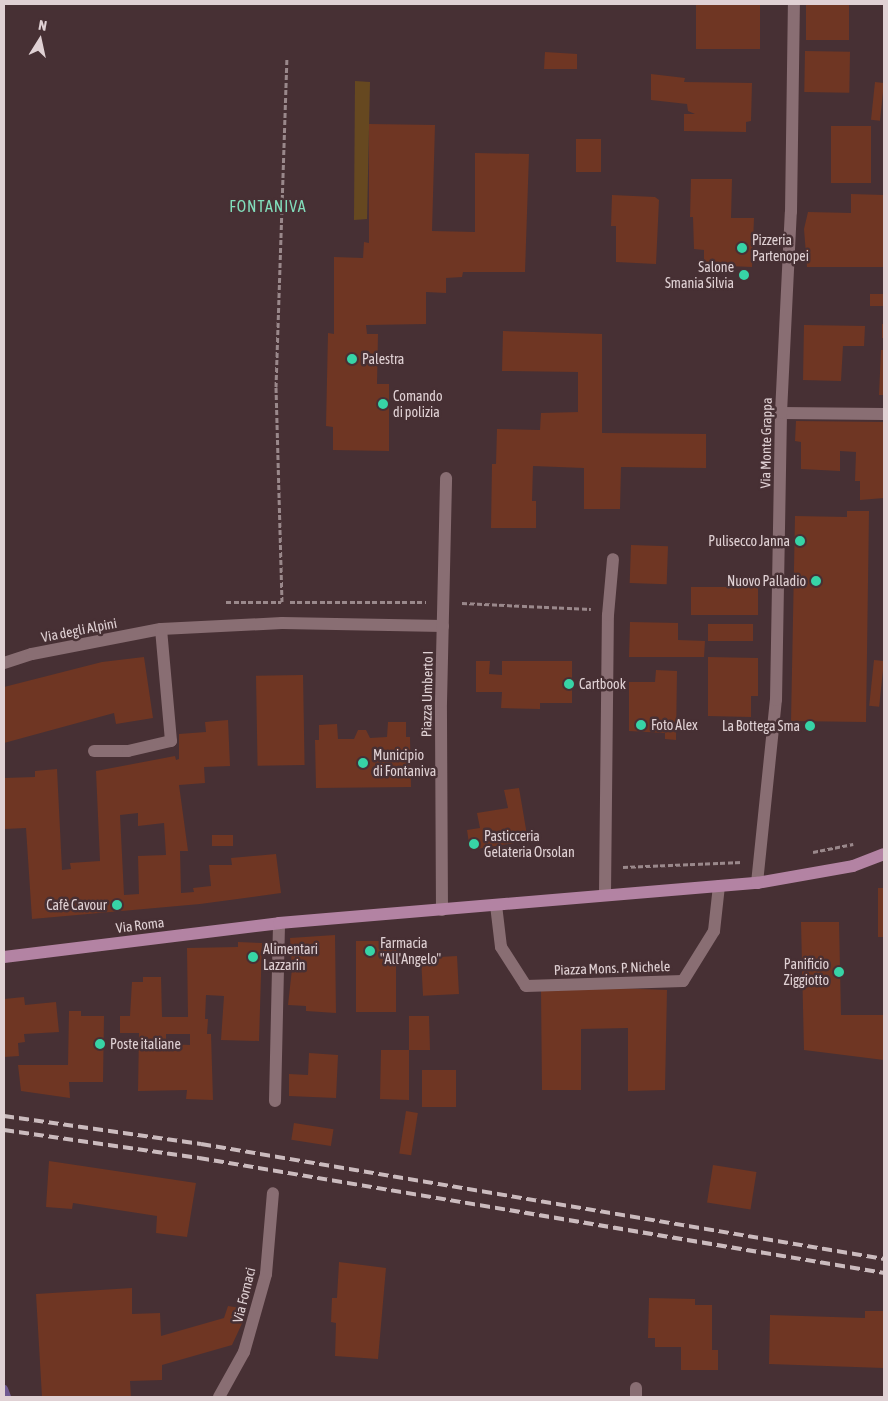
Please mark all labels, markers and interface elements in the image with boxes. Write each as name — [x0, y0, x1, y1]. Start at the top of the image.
north arrow — [15, 15, 65, 65]
text: N — [37, 17, 48, 34]
district label: FONTANIVA — [228, 196, 308, 216]
place label: Pizzeria Partenopei — [752, 232, 809, 264]
marker: Pizzeria Partenopei — [736, 242, 748, 254]
place label: Salone Smania Silvia — [665, 259, 734, 292]
marker: Salone Smania Silvia — [738, 269, 750, 281]
place label: Palestra — [362, 351, 404, 367]
marker: Palestra — [346, 353, 358, 365]
place label: Comando di polizia — [393, 388, 442, 421]
street label: Via Monte Grappa — [757, 397, 775, 489]
marker: Comando di polizia — [377, 398, 389, 410]
place label: Pulisecco Janna — [708, 533, 790, 549]
marker: Pulisecco Janna — [794, 535, 806, 547]
place label: Nuovo Palladio — [727, 573, 806, 589]
marker: Nuovo Palladio — [810, 575, 822, 587]
street label: Via degli Alpini — [40, 614, 118, 646]
street label: Piazza Umberto I — [418, 651, 436, 737]
place label: Cartbook — [579, 676, 626, 692]
marker: Cartbook — [563, 678, 575, 690]
place label: Foto Alex — [651, 717, 698, 733]
place label: La Bottega Sma — [722, 718, 800, 734]
marker: Foto Alex — [635, 719, 647, 731]
marker: La Bottega Sma — [804, 720, 816, 732]
place label: Municipio di Fontaniva — [373, 747, 436, 780]
marker: Municipio di Fontaniva — [357, 757, 369, 769]
place label: Pasticceria Gelateria Orsolan — [484, 828, 575, 860]
marker: Pasticceria Gelateria Orsolan — [468, 838, 480, 850]
place label: Cafè Cavour — [46, 897, 107, 913]
marker: Cafè Cavour — [111, 899, 123, 911]
street label: Via Roma — [115, 914, 165, 936]
place label: Farmacia "All'Angelo" — [380, 935, 441, 968]
place label: Alimentari Lazzarin — [263, 941, 318, 974]
marker: Farmacia "All'Angelo" — [364, 945, 376, 957]
marker: Alimentari Lazzarin — [247, 951, 259, 963]
place label: Panificio Ziggiotto — [783, 956, 829, 989]
street label: Piazza Mons. P. Nichele — [554, 958, 670, 978]
marker: Panificio Ziggiotto — [833, 966, 845, 978]
place label: Poste italiane — [110, 1036, 181, 1052]
marker: Poste italiane — [94, 1038, 106, 1050]
street label: Via Fornaci — [229, 1266, 259, 1324]

